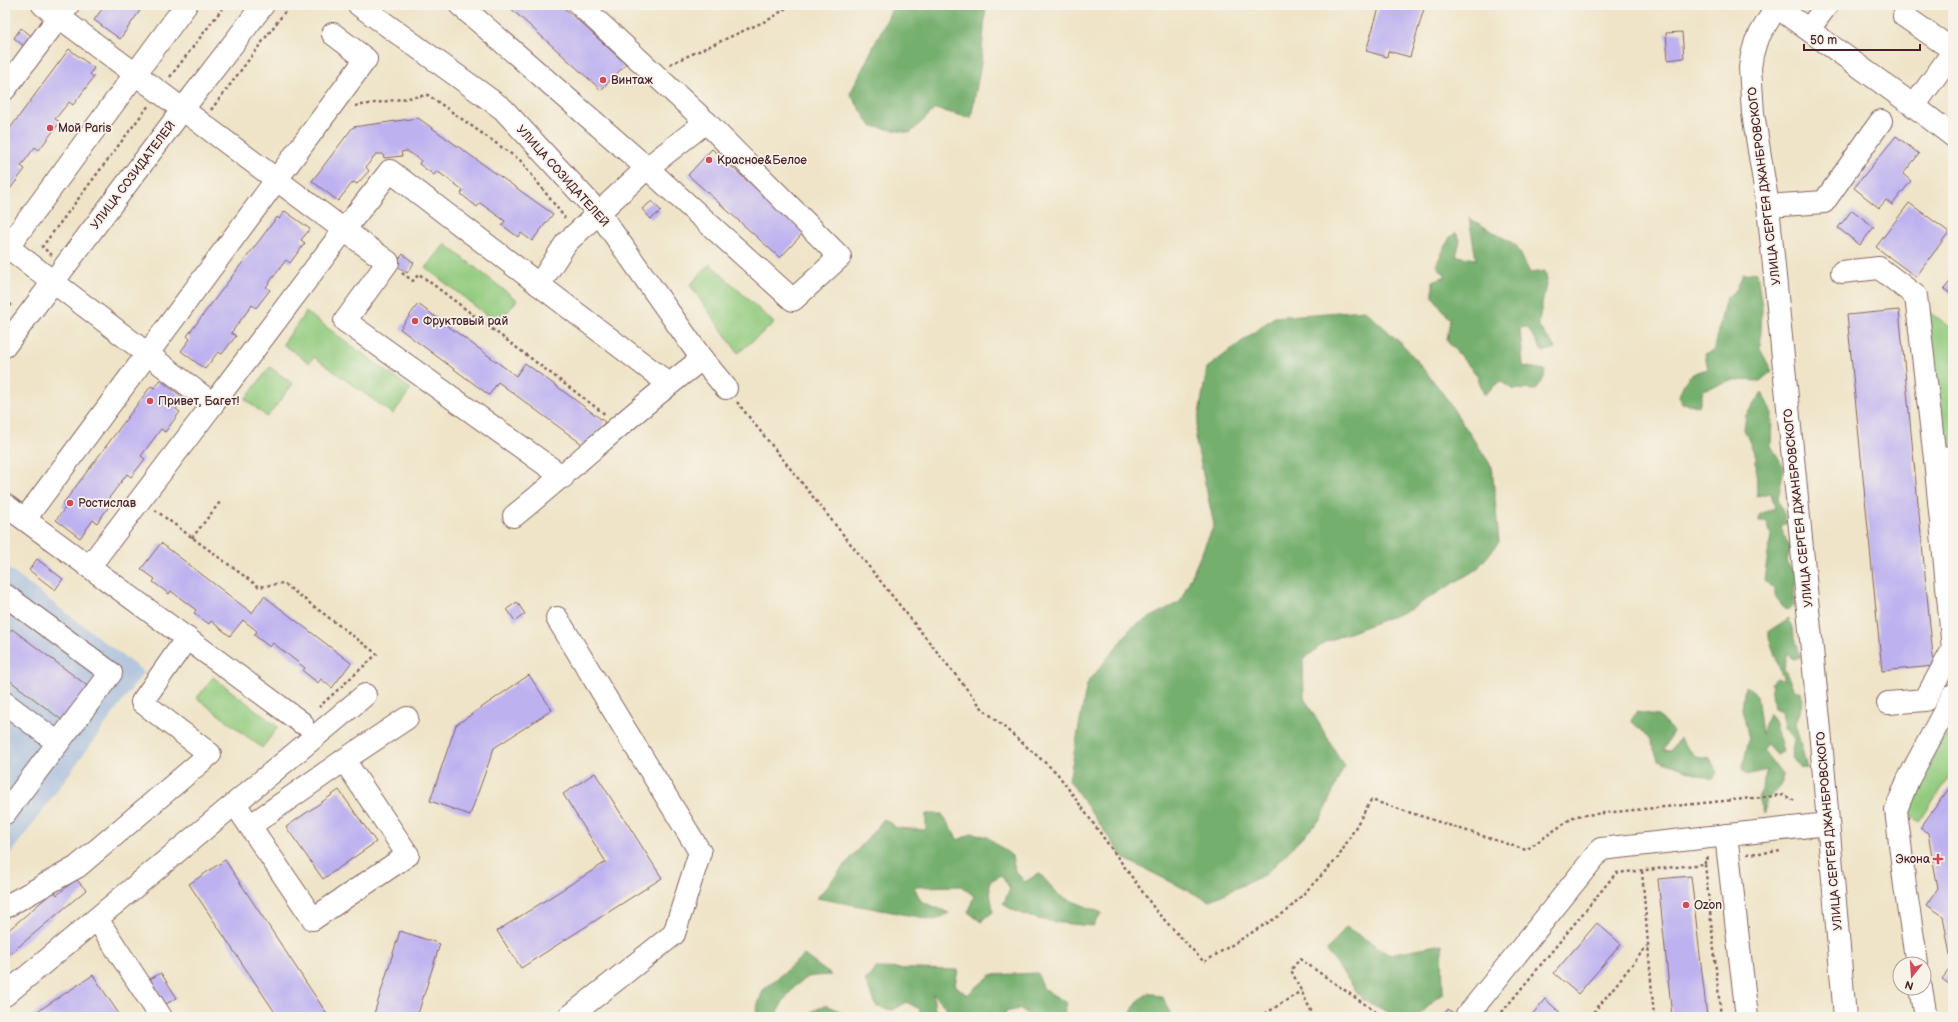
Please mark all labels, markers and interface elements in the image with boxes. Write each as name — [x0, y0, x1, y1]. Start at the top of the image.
scale bar — [1804, 26, 1920, 52]
text: 50 m — [1810, 33, 1837, 48]
place label: Винтаж — [611, 73, 654, 88]
marker: Винтаж — [598, 75, 608, 85]
street label: УЛИЦА СЕРГЕЯ ДЖАНБРОВСКОГО — [1745, 85, 1784, 286]
street label: УЛИЦА СОЗИДАТЕЛЕЙ — [88, 118, 179, 232]
place label: Мой Paris — [58, 121, 111, 136]
street label: УЛИЦА СОЗИДАТЕЛЕЙ — [513, 122, 612, 230]
marker: Мой Paris — [45, 123, 55, 133]
place label: Красное&Белое — [717, 153, 807, 168]
marker: Красное&Белое — [704, 155, 714, 165]
place label: Фруктовый рай — [423, 314, 508, 329]
marker: Фруктовый рай — [410, 316, 420, 326]
place label: Привет, Багет! — [158, 394, 239, 409]
marker: Привет, Багет! — [145, 396, 155, 406]
street label: УЛИЦА СЕРГЕЯ ДЖАНБРОВСКОГО — [1781, 407, 1816, 608]
place label: Ростислав — [78, 496, 137, 511]
marker: Ростислав — [65, 498, 75, 508]
street label: УЛИЦА СЕРГЕЯ ДЖАНБРОВСКОГО — [1813, 730, 1846, 931]
place label: Экона — [1896, 852, 1930, 867]
marker: Экона — [1933, 854, 1943, 864]
place label: Ozon — [1694, 898, 1722, 913]
marker: Ozon — [1681, 900, 1691, 910]
north arrow — [1892, 956, 1932, 996]
text: N — [1903, 978, 1915, 993]

